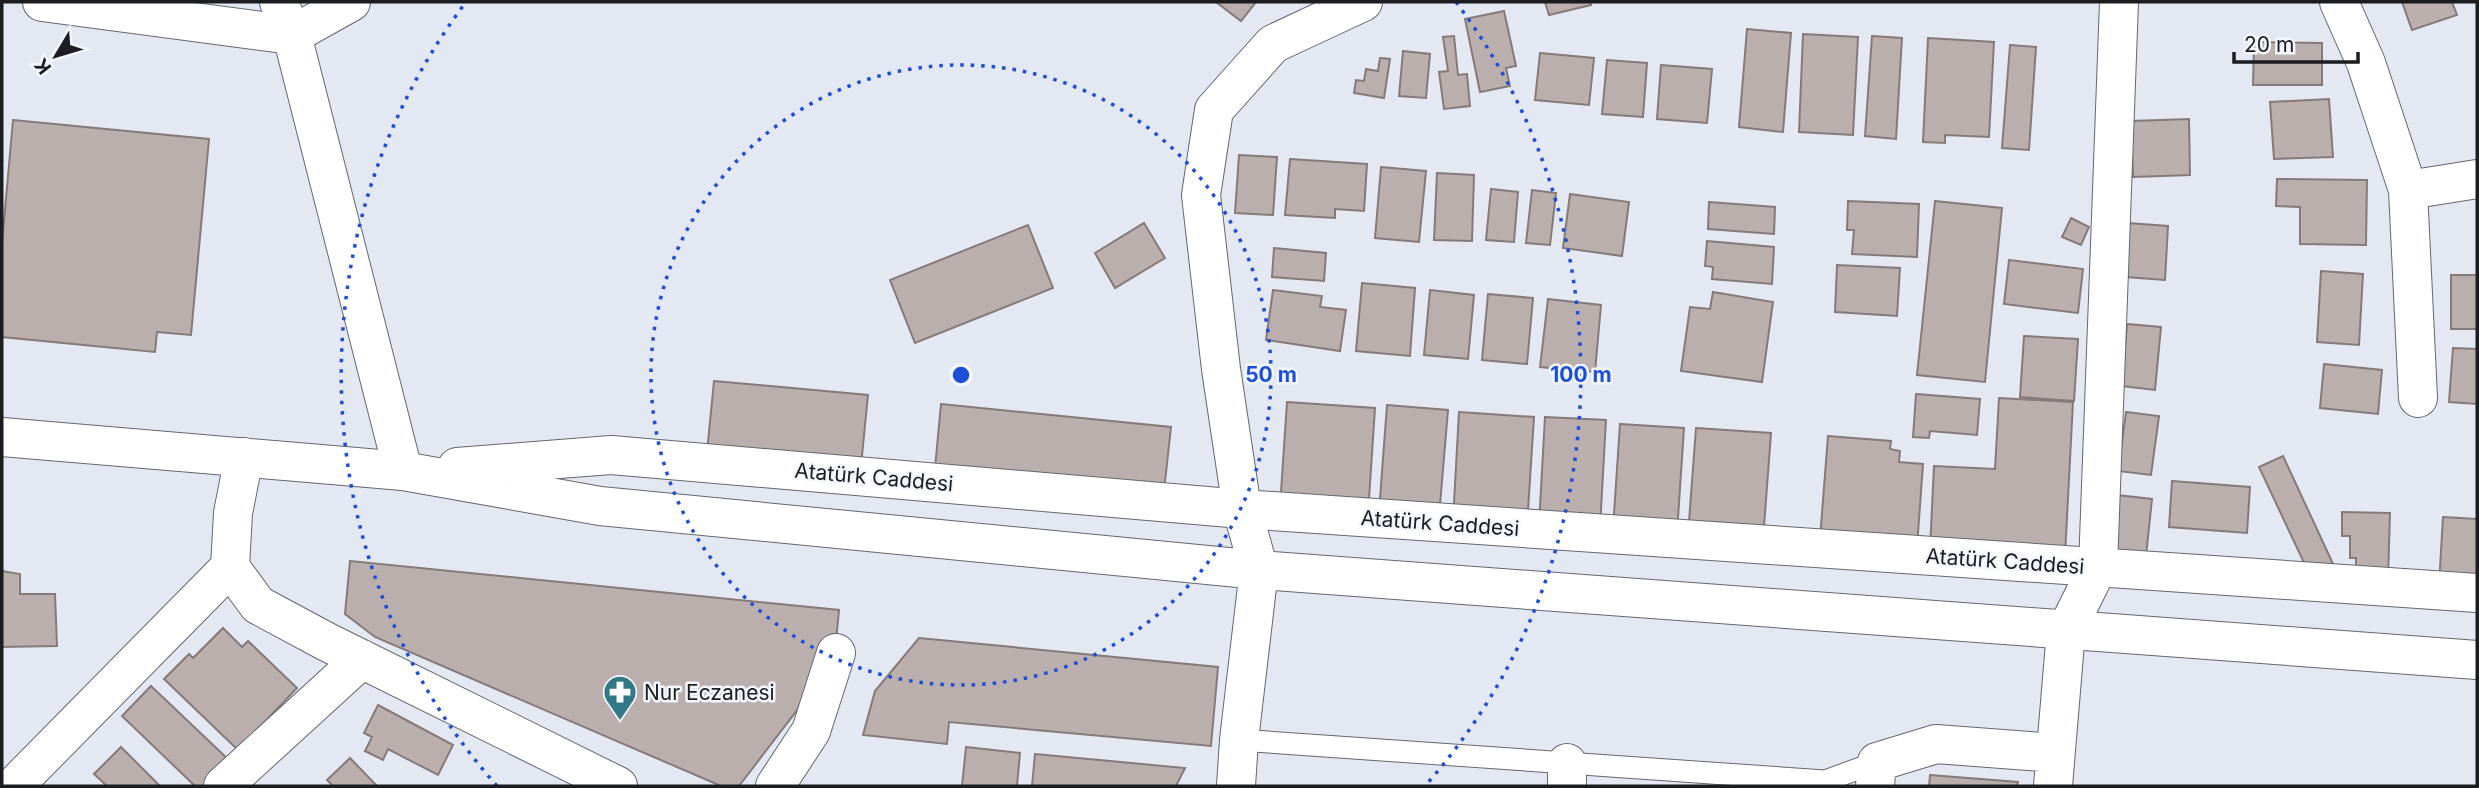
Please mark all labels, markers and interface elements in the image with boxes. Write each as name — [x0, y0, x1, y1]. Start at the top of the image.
north arrow — [21, 21, 91, 91]
scale bar — [2234, 21, 2358, 65]
text: 20 m — [2244, 32, 2294, 57]
text: K — [30, 53, 56, 79]
text: 50 m — [1245, 362, 1297, 387]
text: 100 m — [1550, 362, 1612, 387]
centre of rings — [949, 363, 973, 387]
street label: Atatürk Caddesi — [794, 458, 954, 496]
street label: Atatürk Caddesi — [1360, 505, 1520, 541]
street label: Atatürk Caddesi — [1925, 543, 2085, 579]
pharmacy icon: Nur Eczanesi — [601, 673, 639, 722]
place label: Nur Eczanesi — [644, 680, 775, 705]

